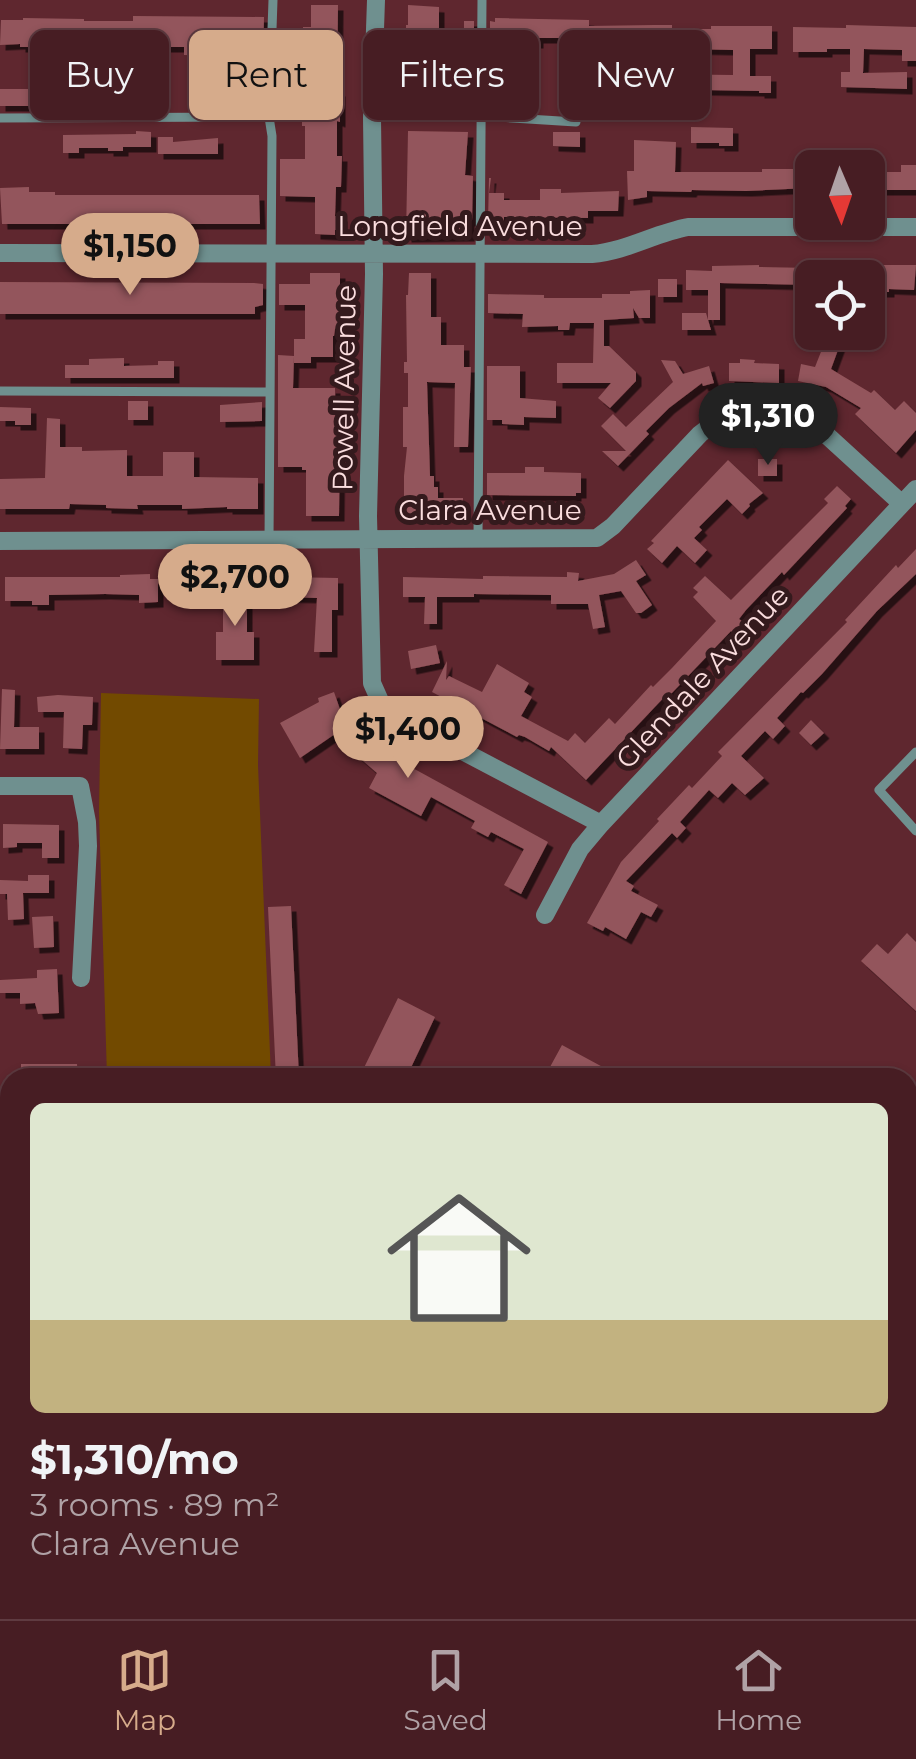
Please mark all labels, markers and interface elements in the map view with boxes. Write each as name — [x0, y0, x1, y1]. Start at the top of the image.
chip: Buy — [30, 30, 169, 120]
chip: Rent — [189, 30, 343, 120]
chip: Filters — [363, 30, 539, 120]
chip: New — [559, 30, 710, 120]
north arrow — [795, 150, 885, 240]
map controls — [795, 150, 885, 350]
street label: Longfield Avenue — [337, 209, 583, 243]
pin: $1,150 — [49, 213, 211, 298]
text: $1,150 — [83, 226, 177, 265]
button: locate — [795, 260, 885, 350]
street label: Powell Avenue — [325, 285, 363, 491]
pin: $1,310 — [687, 383, 849, 468]
text: $1,310 — [721, 396, 815, 435]
street label: Clara Avenue — [398, 493, 582, 527]
pin: $2,700 — [154, 544, 316, 629]
text: $2,700 — [180, 557, 290, 596]
street label: Glendale Avenue — [608, 578, 796, 776]
pin: $1,400 — [327, 696, 489, 781]
text: $1,400 — [355, 709, 461, 748]
icon: home — [369, 1168, 549, 1348]
text: $1,310/mo — [30, 1433, 239, 1485]
text: 3 rooms · 89 m² — [30, 1485, 279, 1524]
text: Clara Avenue — [30, 1524, 240, 1563]
tab: Map — [114, 1643, 176, 1737]
tab: Saved — [404, 1643, 488, 1737]
tab: Home — [715, 1643, 802, 1737]

